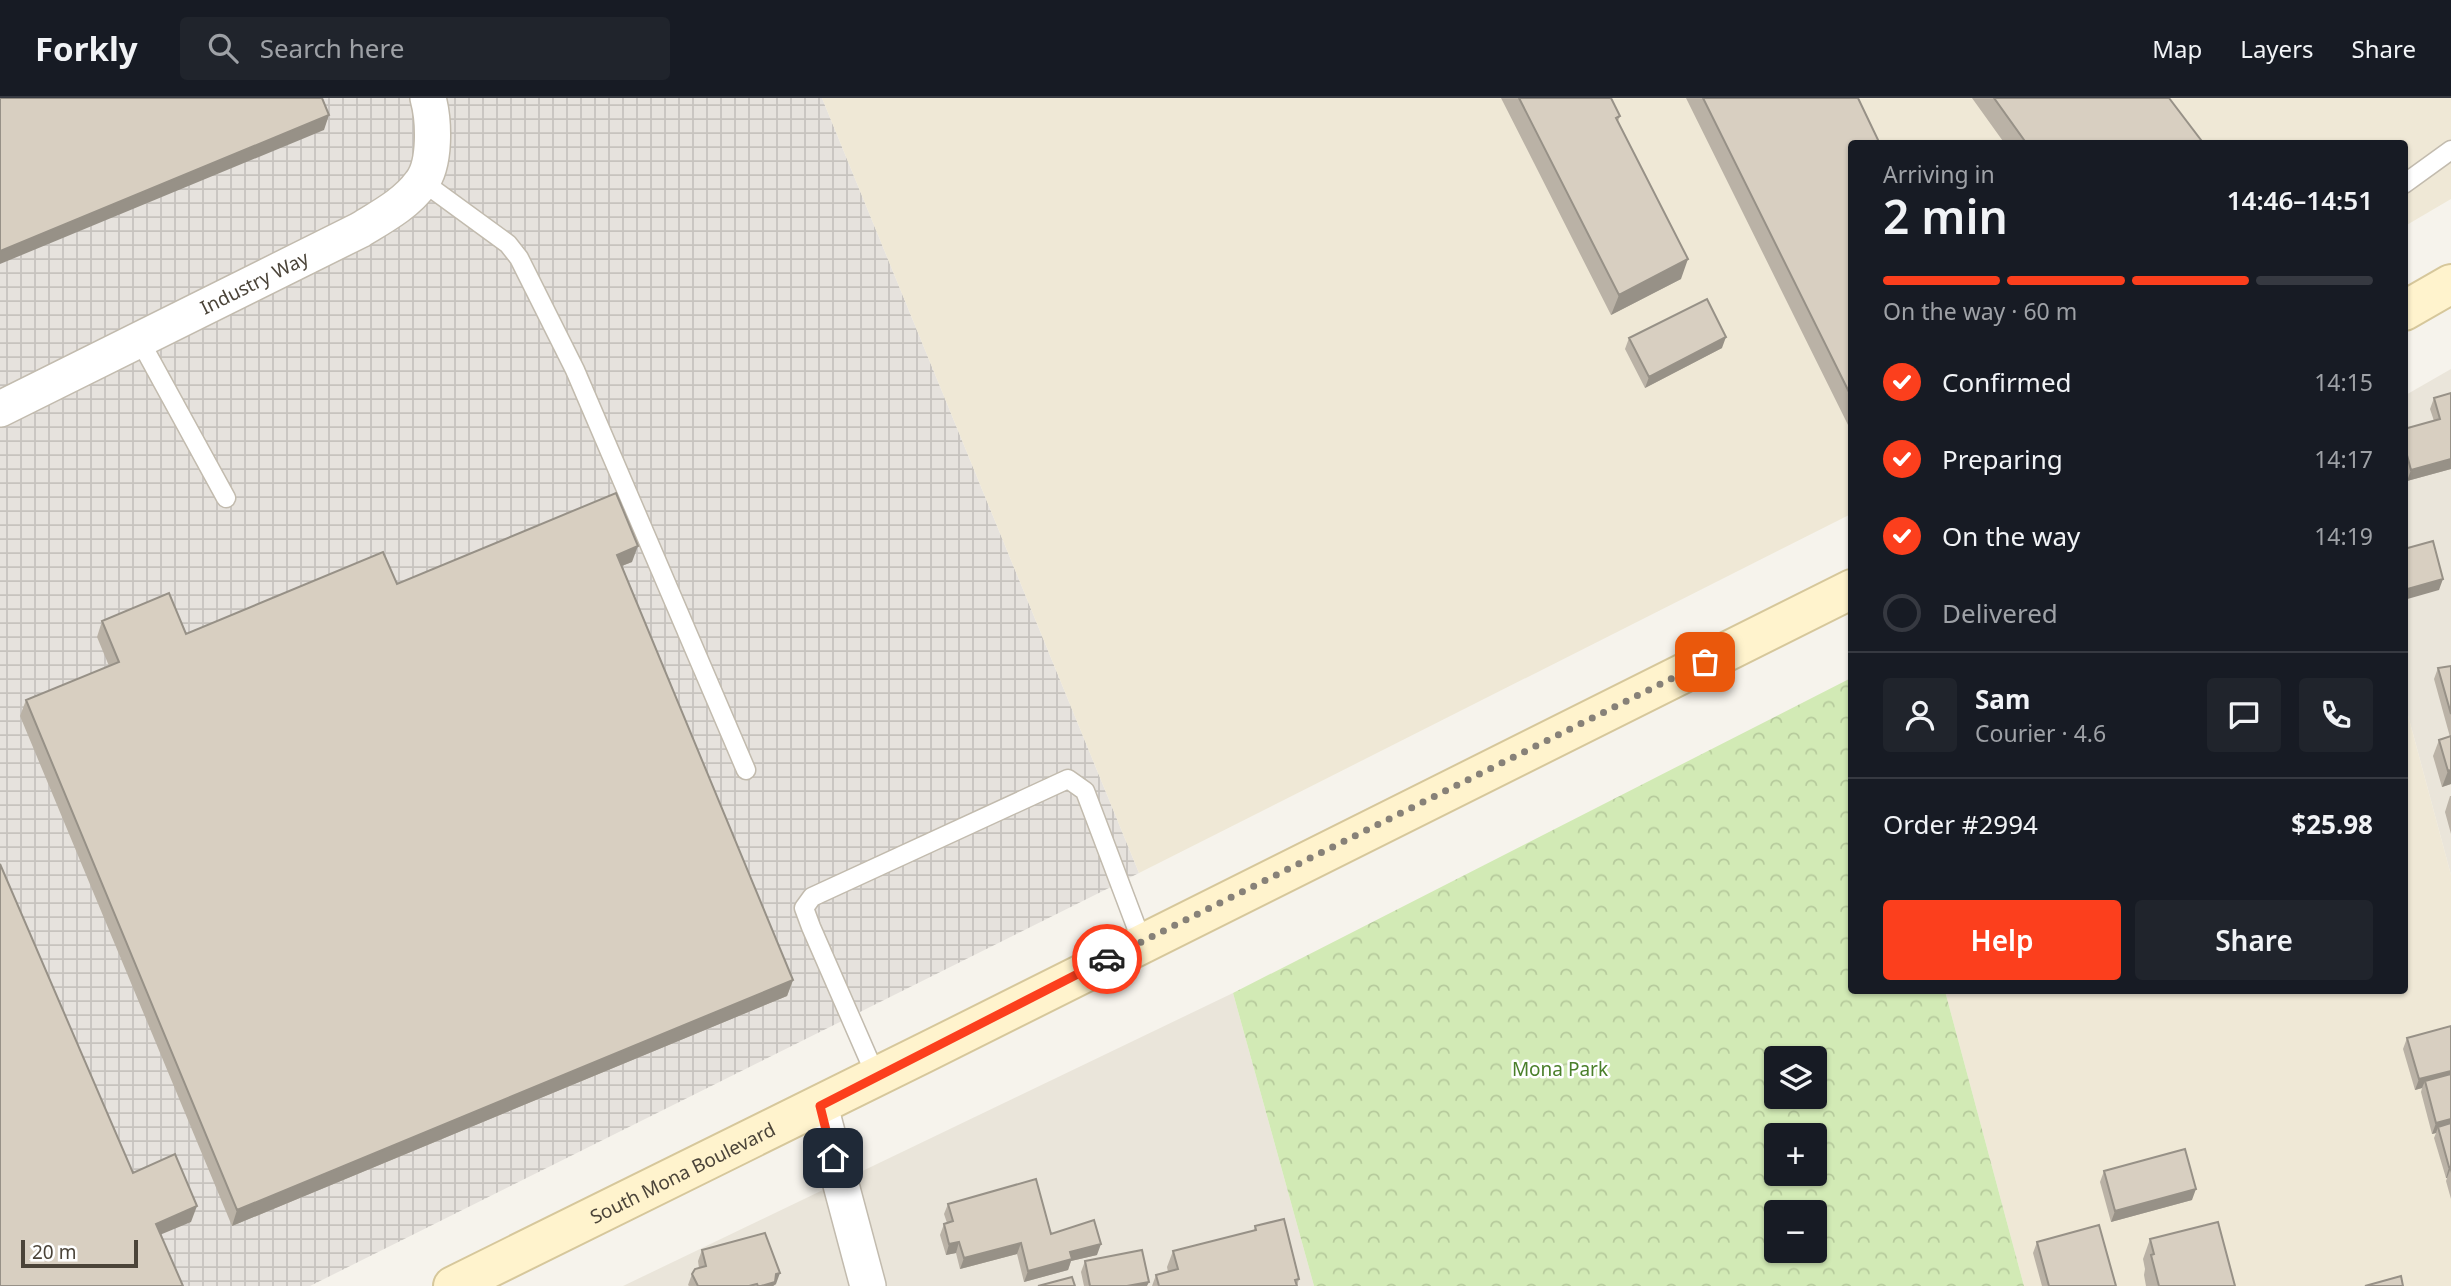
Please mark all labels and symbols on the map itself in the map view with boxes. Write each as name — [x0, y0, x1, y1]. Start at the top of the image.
street label: Industry Way — [196, 245, 313, 320]
pin — [1675, 632, 1735, 692]
courier — [1072, 924, 1142, 994]
park label: Mona Park — [1512, 1056, 1608, 1082]
street label: South Mona Boulevard — [586, 1116, 780, 1230]
pin — [803, 1128, 863, 1188]
scale bar — [21, 1237, 138, 1269]

